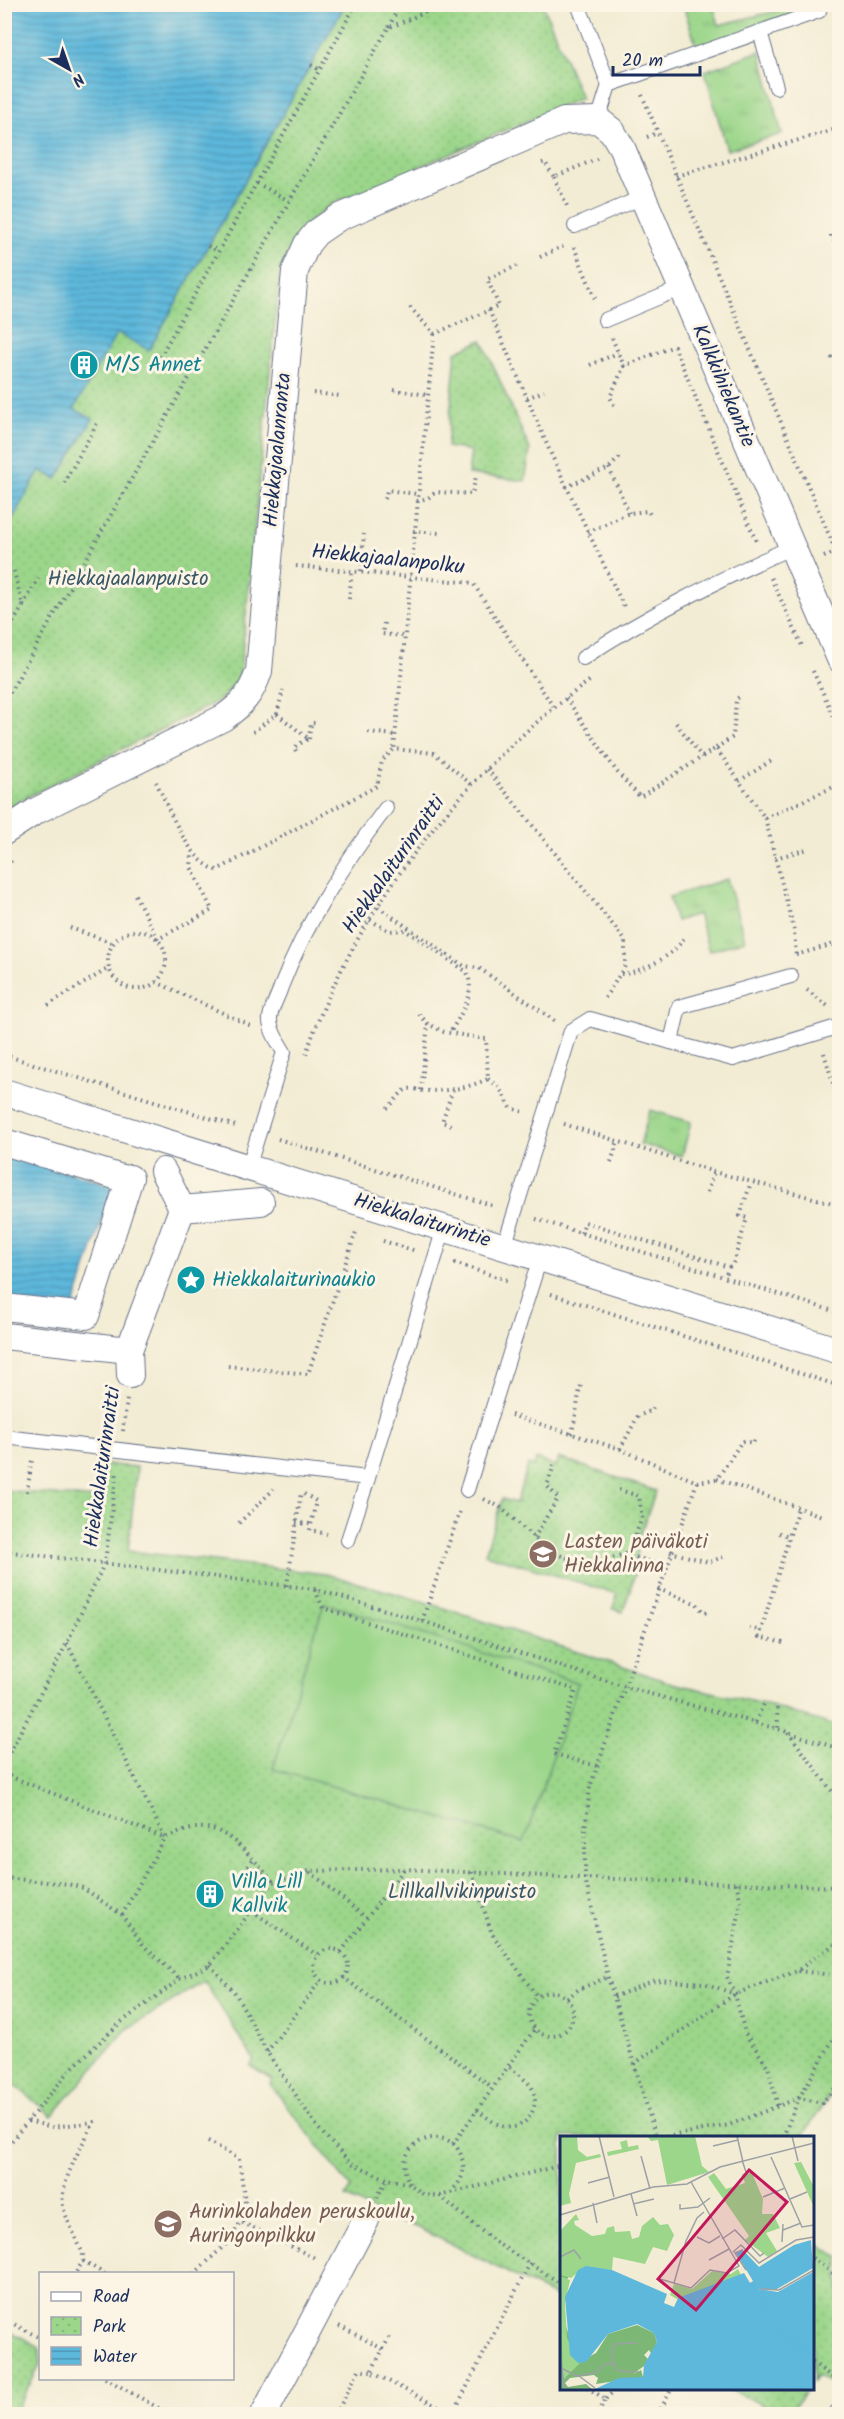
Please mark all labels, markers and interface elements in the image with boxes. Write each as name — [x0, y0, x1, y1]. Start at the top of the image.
north arrow — [39, 39, 99, 99]
scale bar — [613, 39, 700, 77]
text: 20 m — [622, 47, 663, 76]
text: N — [66, 67, 90, 92]
street label: Kalkkihiekantie — [682, 319, 764, 453]
building icon: M/S Annet — [68, 349, 100, 381]
place label: M/S Annet — [105, 349, 202, 382]
street label: Hiekkajaalanranta — [255, 371, 301, 529]
street label: Hiekkajaalanpolku — [310, 536, 466, 584]
park label: Hiekkajaalanpuisto — [47, 563, 209, 596]
street label: Hiekkalaiturinraitti — [334, 788, 455, 941]
street label: Hiekkalaiturintie — [349, 1184, 495, 1258]
place icon: Hiekkalaiturinaukio — [175, 1264, 207, 1296]
place label: Hiekkalaiturinaukio — [212, 1264, 376, 1297]
street label: Hiekkalaiturinraitti — [75, 1383, 131, 1550]
place label: Lasten päiväkoti Hiekkalinna — [564, 1526, 709, 1583]
school or university icon: Lasten päiväkoti Hiekkalinna — [527, 1538, 559, 1570]
place label: Villa Lill Kallvik — [231, 1866, 302, 1923]
park label: Lillkallvikinpuisto — [388, 1876, 536, 1909]
building icon: Villa Lill Kallvik — [194, 1878, 226, 1910]
inset map — [560, 2136, 814, 2389]
place label: Aurinkolahden peruskoulu, Auringonpilkku — [189, 2196, 415, 2253]
school or university icon: Aurinkolahden peruskoulu, Auringonpilkku — [152, 2208, 184, 2240]
legend — [39, 2272, 234, 2380]
text: Road — [93, 2283, 130, 2312]
text: Park — [93, 2313, 126, 2342]
text: Water — [93, 2343, 138, 2372]

